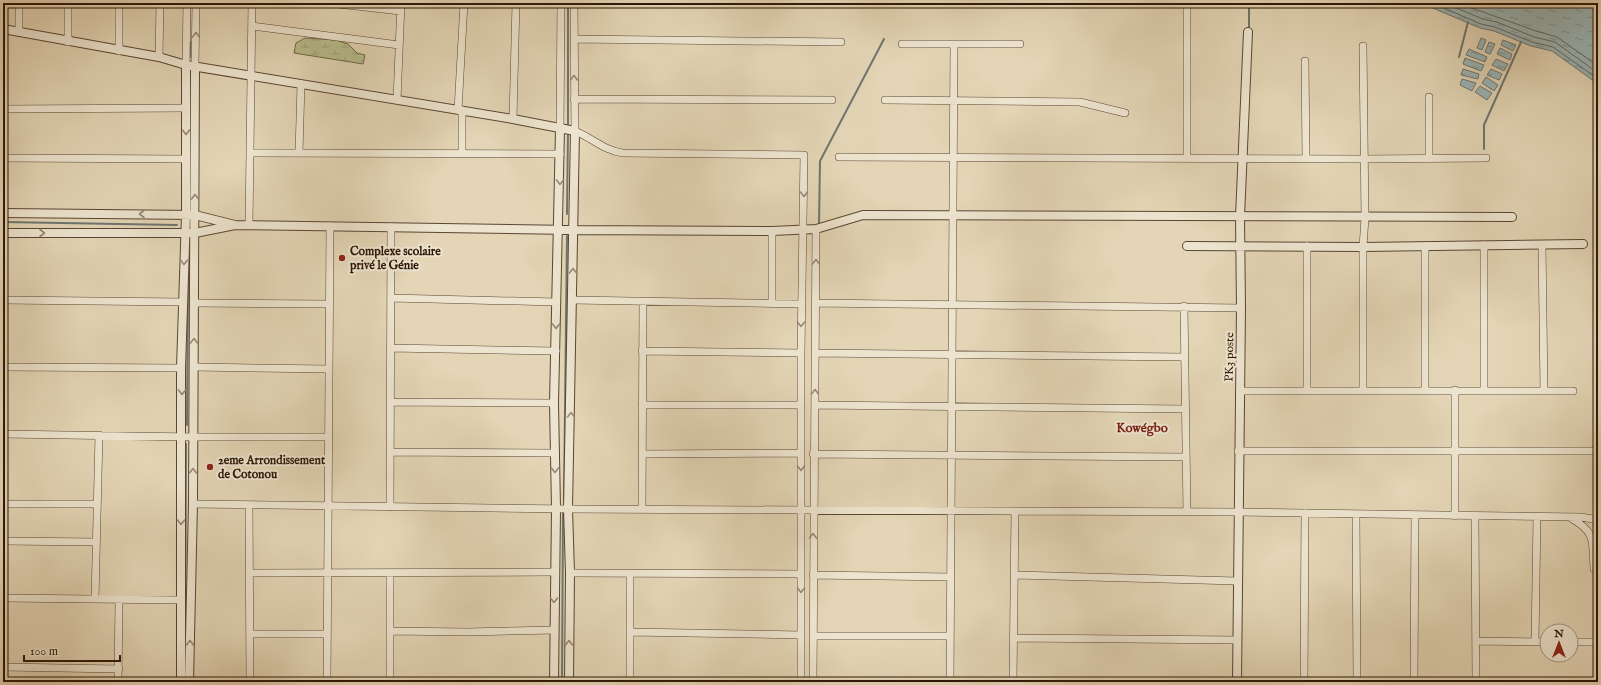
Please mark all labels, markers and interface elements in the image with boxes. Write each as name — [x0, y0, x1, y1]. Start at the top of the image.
one-way arrow — [192, 32, 200, 38]
one-way arrow — [570, 75, 578, 81]
one-way arrow — [182, 129, 190, 135]
one-way arrow — [556, 179, 564, 185]
one-way arrow — [800, 191, 808, 197]
one-way arrow — [191, 194, 199, 200]
one-way arrow — [139, 210, 145, 218]
one-way arrow — [39, 229, 45, 237]
place label: Complexe scolaire privé le Génie — [349, 244, 441, 274]
marker: Complexe scolaire privé le Génie — [337, 253, 347, 263]
one-way arrow — [180, 259, 188, 265]
one-way arrow — [811, 259, 820, 265]
one-way arrow — [569, 268, 577, 274]
one-way arrow — [797, 321, 806, 327]
one-way arrow — [552, 323, 560, 329]
street label: PK3 poste — [1222, 332, 1238, 382]
one-way arrow — [190, 338, 199, 344]
one-way arrow — [178, 389, 186, 395]
one-way arrow — [811, 389, 819, 395]
one-way arrow — [566, 412, 575, 418]
district label: Kowégbo — [1116, 420, 1168, 437]
place label: 2eme Arrondissement de Cotonou — [218, 453, 326, 482]
marker: 2eme Arrondissement de Cotonou — [205, 462, 215, 472]
one-way arrow — [797, 465, 805, 471]
one-way arrow — [551, 467, 559, 473]
one-way arrow — [189, 468, 197, 474]
one-way arrow — [177, 519, 185, 525]
one-way arrow — [809, 533, 817, 539]
one-way arrow — [797, 587, 805, 593]
one-way arrow — [550, 597, 558, 603]
north arrow — [1539, 623, 1579, 663]
text: N — [1553, 627, 1564, 641]
scale bar — [24, 637, 120, 663]
one-way arrow — [186, 640, 194, 646]
one-way arrow — [565, 640, 573, 646]
text: 100 m — [30, 644, 58, 659]

